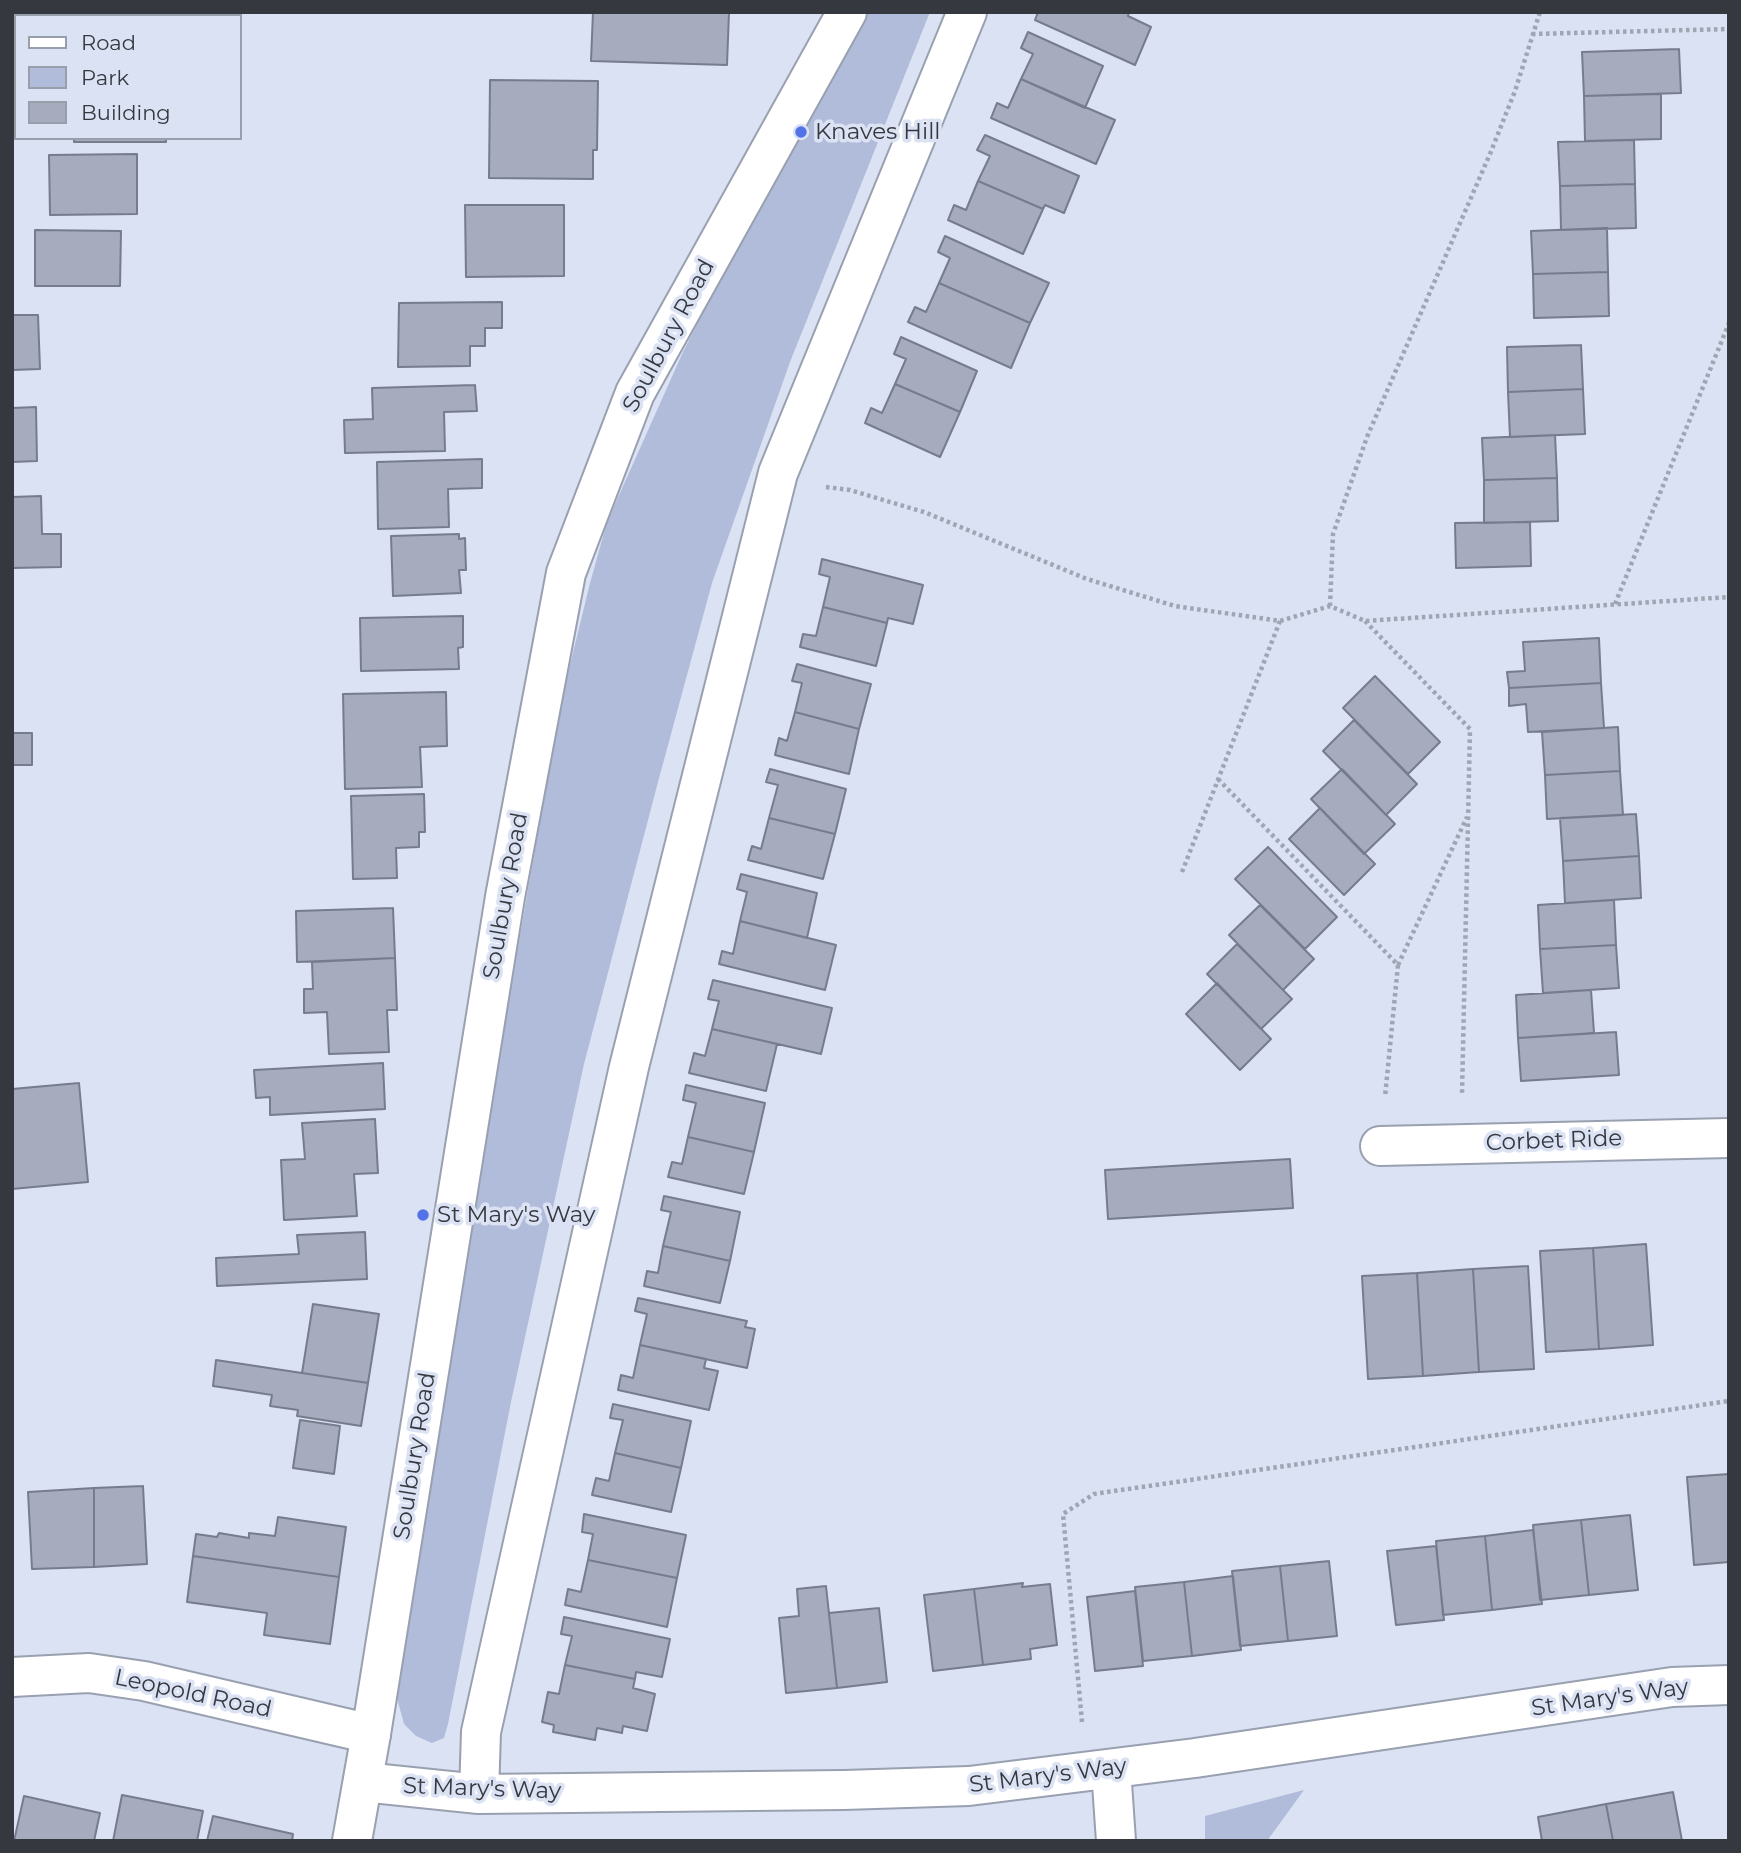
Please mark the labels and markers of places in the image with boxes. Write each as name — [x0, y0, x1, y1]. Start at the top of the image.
place label: Knaves Hill — [815, 118, 941, 146]
marker: Knaves Hill — [793, 124, 809, 140]
place label: St Mary's Way — [437, 1201, 595, 1229]
marker: St Mary's Way — [415, 1207, 431, 1223]

